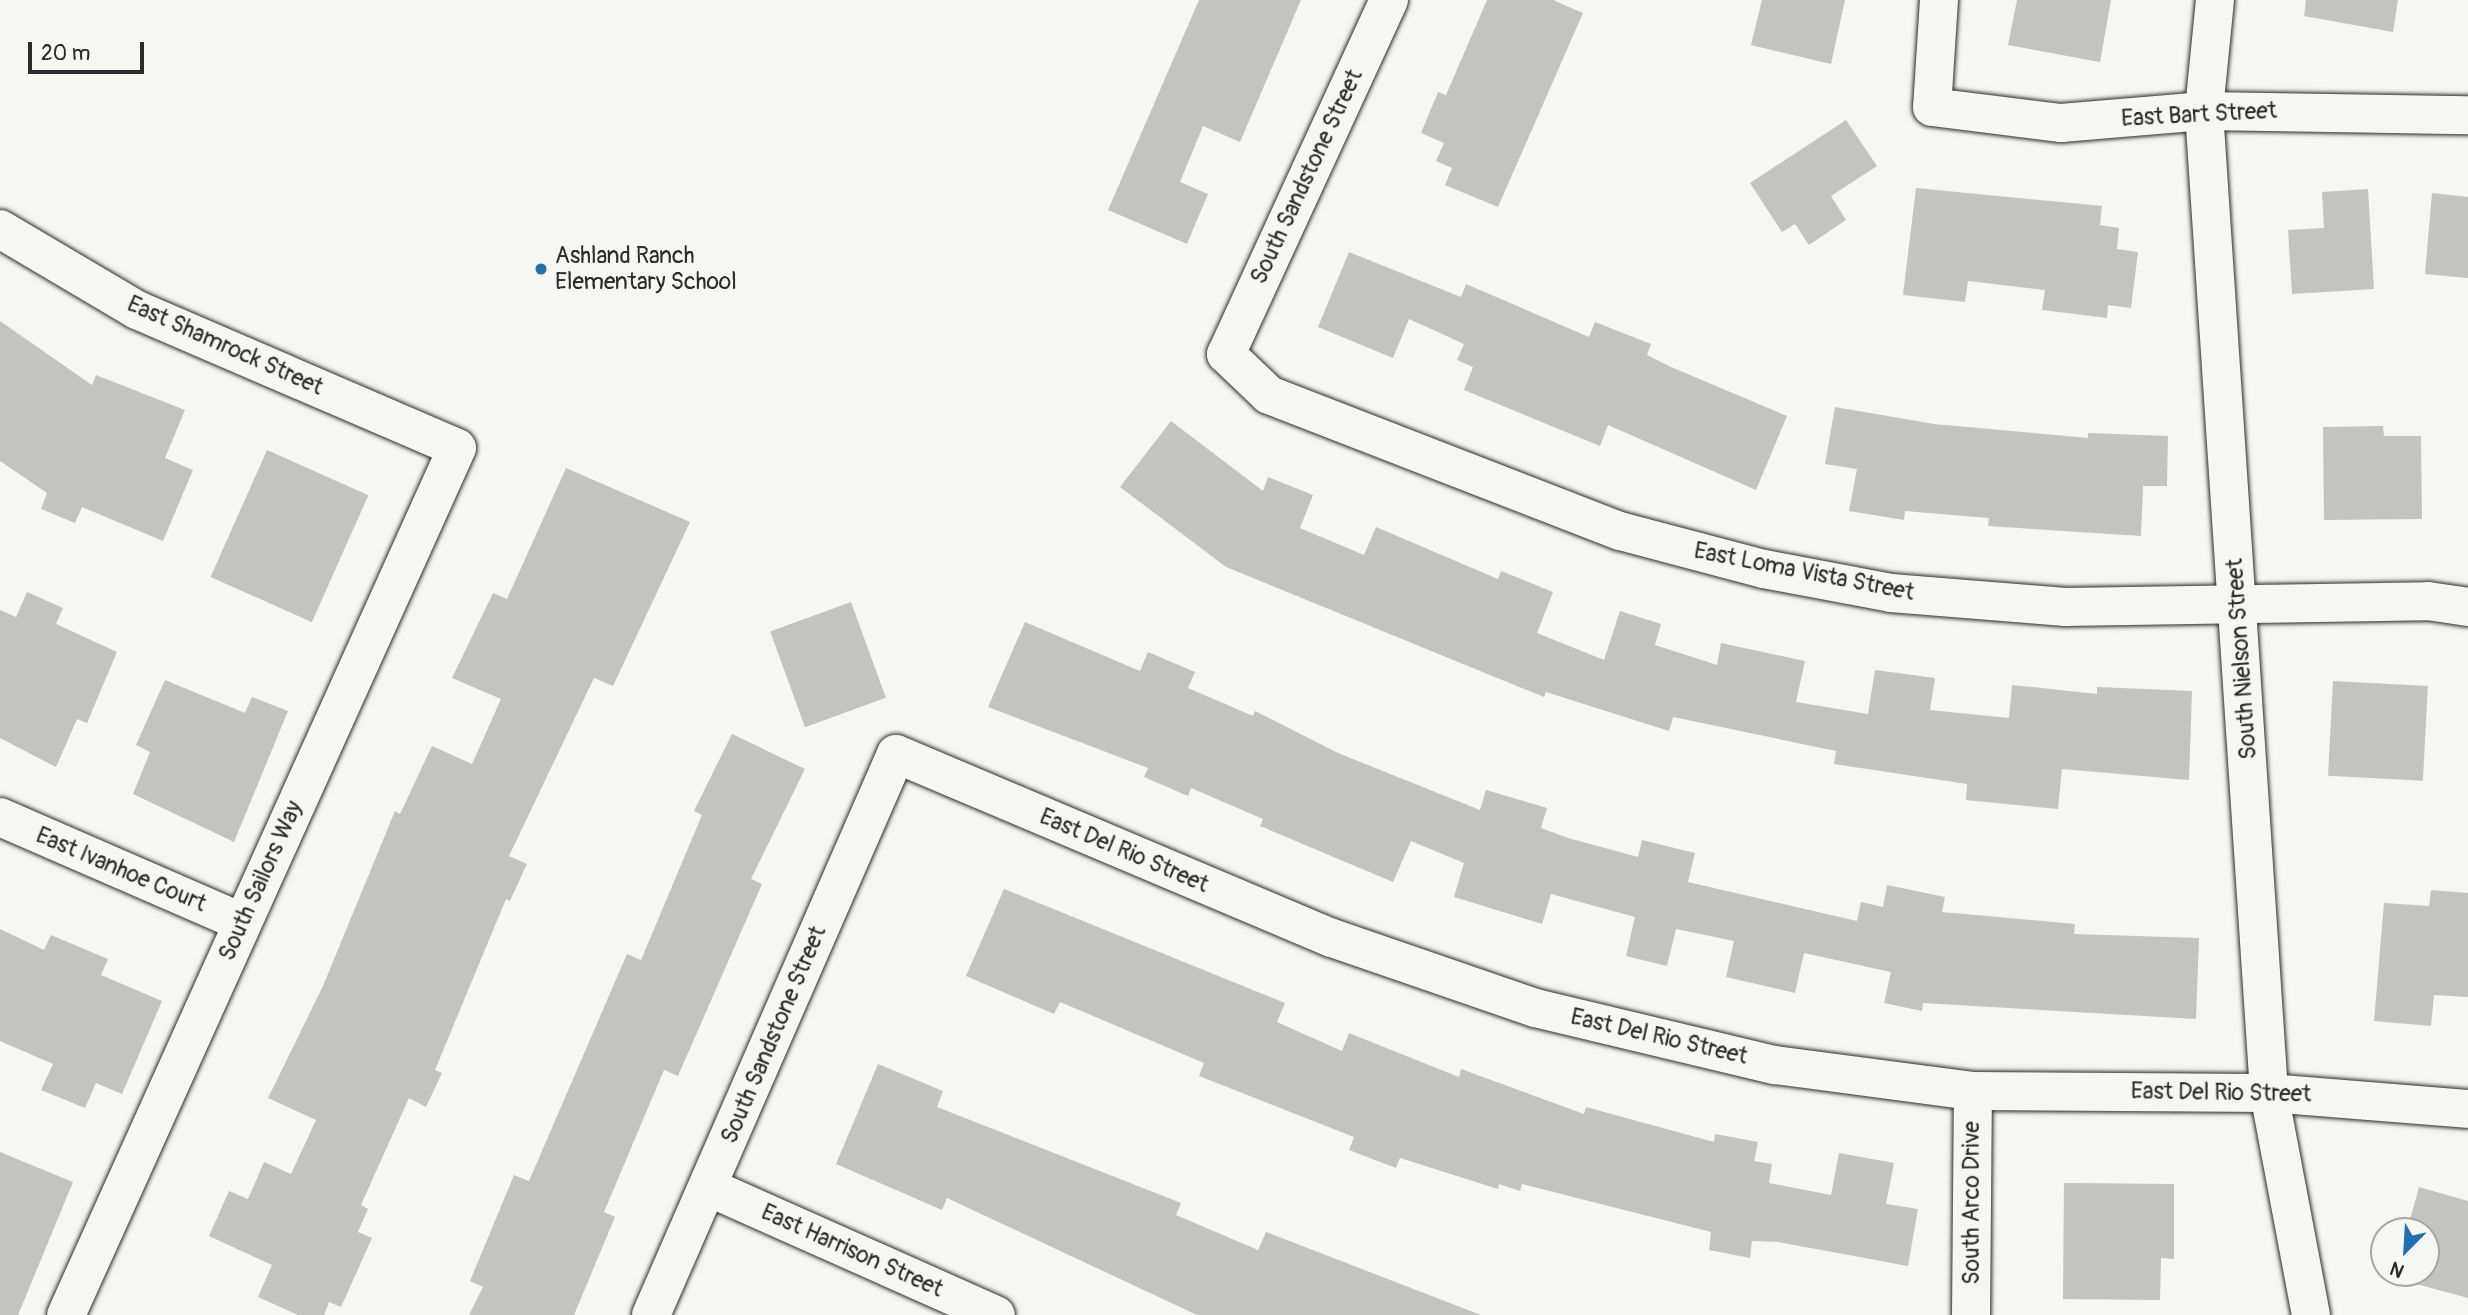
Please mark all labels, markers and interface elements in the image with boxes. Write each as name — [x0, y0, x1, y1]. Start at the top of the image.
scale bar — [32, 28, 147, 72]
text: 20 m — [41, 40, 90, 67]
street label: South Sandstone Street — [1245, 65, 1369, 289]
street label: East Bart Street — [2121, 97, 2277, 133]
place label: Ashland Ranch Elementary School — [555, 242, 737, 296]
marker: Ashland Ranch Elementary School — [533, 261, 549, 277]
street label: East Shamrock Street — [123, 290, 327, 402]
street label: East Loma Vista Street — [1692, 537, 1916, 607]
street label: South Nielson Street — [2221, 557, 2263, 761]
street label: South Sailors Way — [213, 797, 309, 965]
street label: East Del Rio Street — [1036, 803, 1212, 899]
street label: East Ivanhoe Court — [32, 822, 210, 918]
street label: South Sandstone Street — [716, 922, 832, 1148]
street label: East Del Rio Street — [1568, 1003, 1750, 1071]
street label: East Del Rio Street — [2130, 1078, 2312, 1108]
street label: South Arco Drive — [1958, 1121, 1986, 1285]
street label: East Harrison Street — [757, 1199, 947, 1303]
north arrow — [2370, 1217, 2440, 1287]
text: N — [2387, 1256, 2408, 1283]

